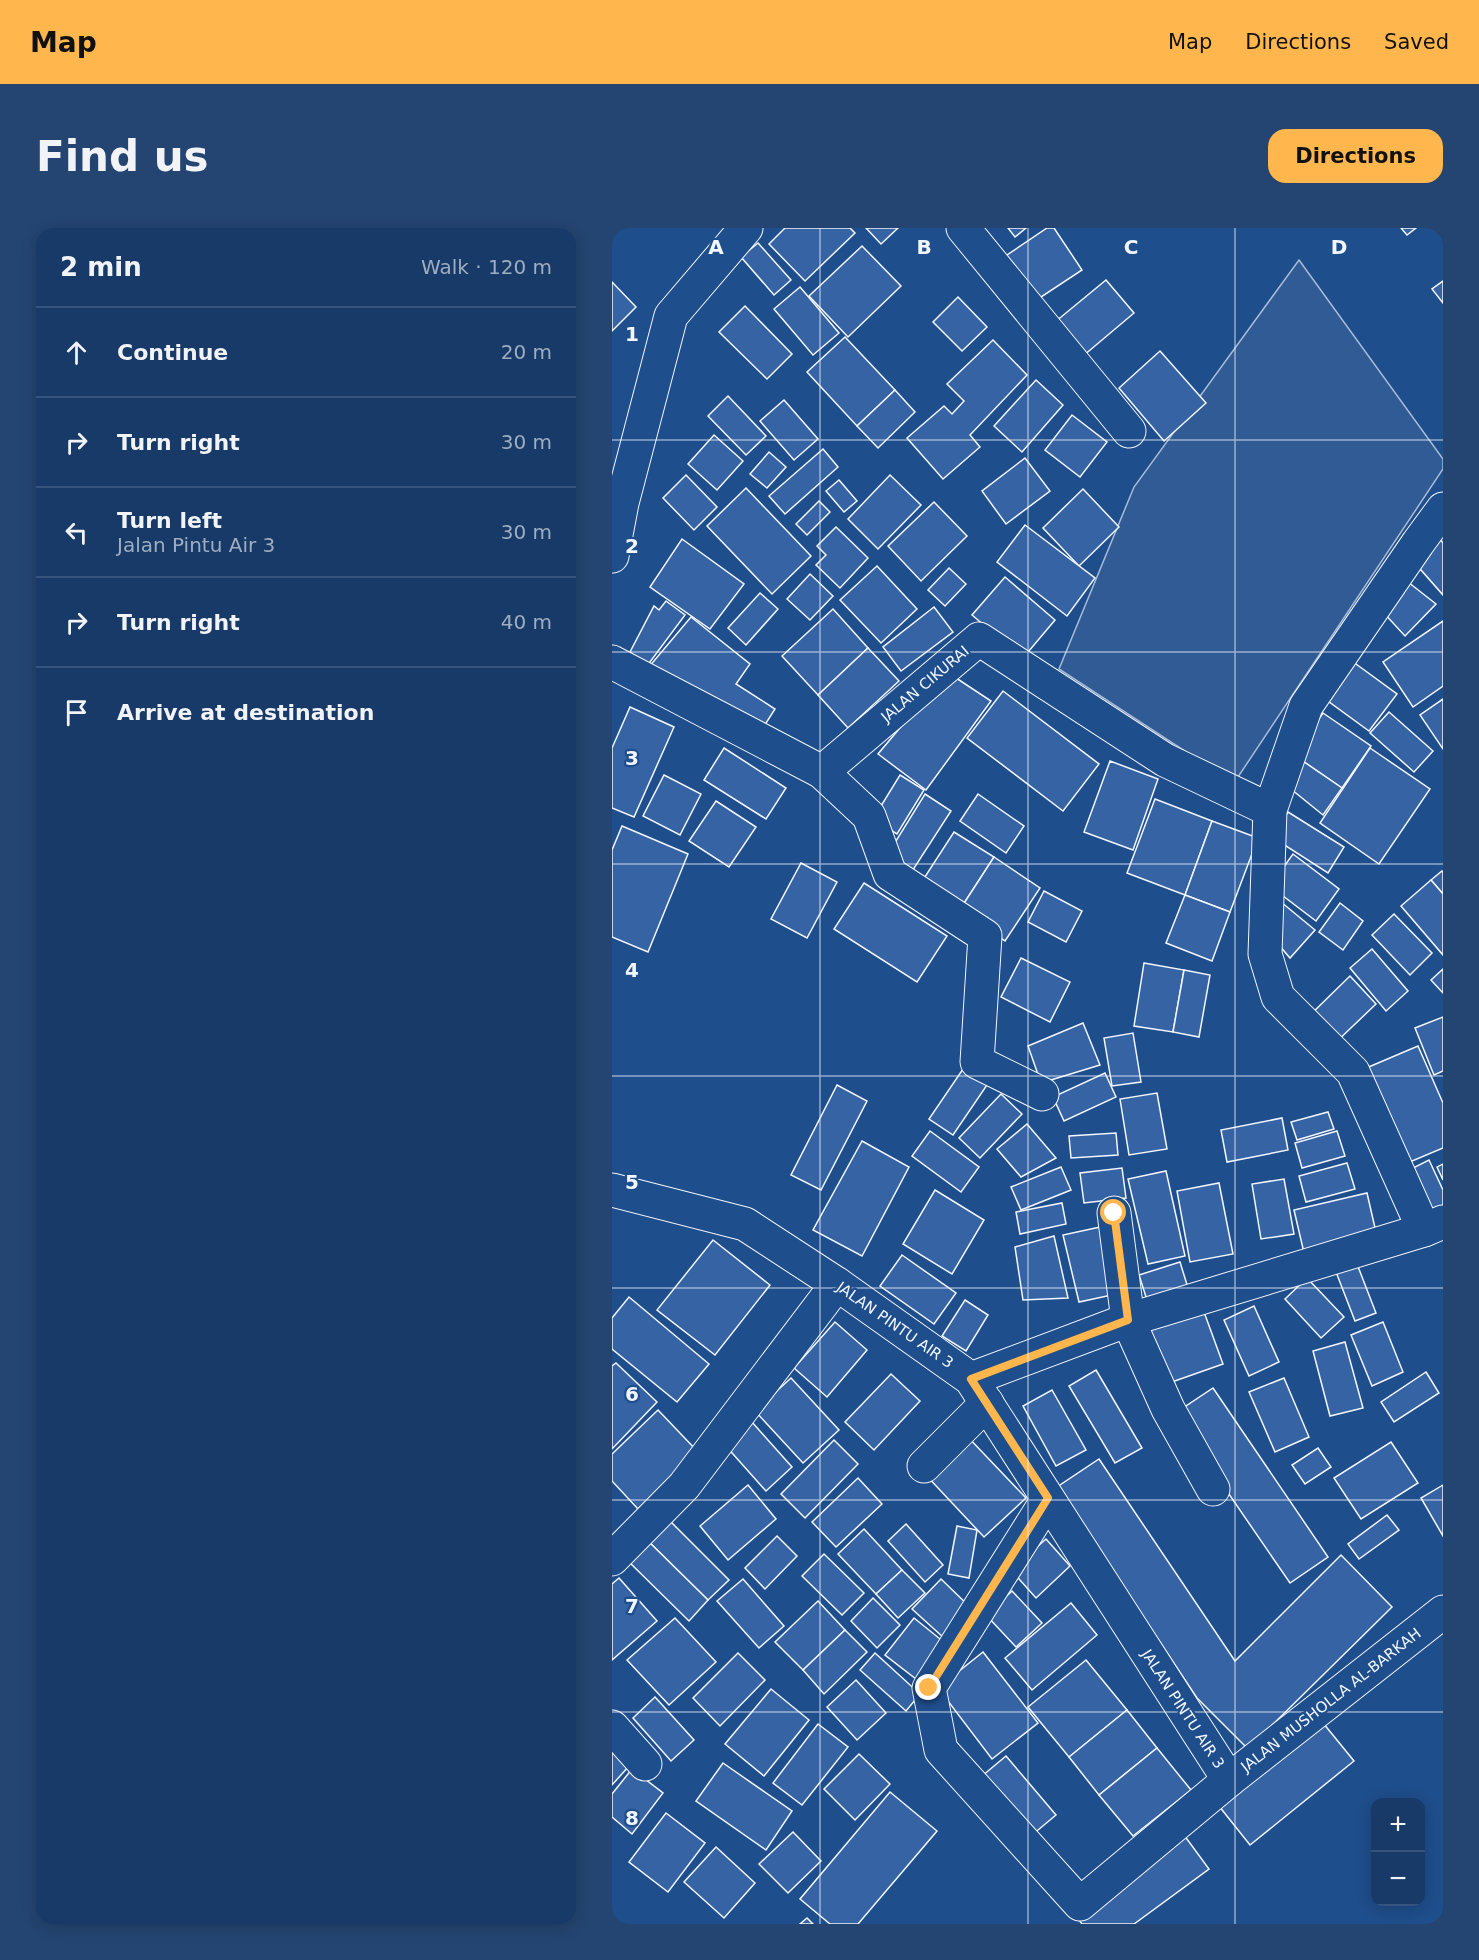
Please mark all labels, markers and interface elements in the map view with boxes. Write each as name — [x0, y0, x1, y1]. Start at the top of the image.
text: Map — [30, 26, 97, 59]
text: Map — [1168, 30, 1212, 54]
text: Directions — [1245, 30, 1351, 54]
text: Saved — [1384, 30, 1449, 54]
button: Directions — [1268, 129, 1443, 183]
text: Find us — [36, 132, 209, 181]
text: A — [708, 235, 724, 259]
text: B — [916, 235, 932, 259]
text: C — [1124, 235, 1138, 259]
text: D — [1331, 235, 1347, 259]
text: 2 min — [60, 252, 142, 282]
text: Walk · 120 m — [421, 255, 552, 279]
text: 1 — [625, 322, 639, 346]
icon: ahead — [60, 336, 93, 369]
text: Continue — [117, 340, 228, 365]
text: 20 m — [501, 340, 552, 364]
icon: right — [60, 426, 93, 459]
text: Turn right — [117, 430, 240, 455]
text: 30 m — [501, 430, 552, 454]
text: Turn left — [117, 508, 222, 533]
icon: left — [60, 516, 93, 549]
text: 30 m — [501, 520, 552, 544]
text: Jalan Pintu Air 3 — [117, 533, 275, 557]
text: 2 — [625, 534, 639, 558]
icon: right — [60, 606, 93, 639]
text: Turn right — [117, 610, 240, 635]
text: 40 m — [501, 610, 552, 634]
street label: JALAN CIKURAI — [877, 642, 973, 727]
icon: arrive — [60, 696, 93, 729]
text: Arrive at destination — [117, 700, 374, 725]
text: 3 — [625, 746, 639, 770]
text: 4 — [625, 958, 639, 982]
text: 5 — [625, 1170, 639, 1194]
route start — [1100, 1199, 1126, 1225]
street label: JALAN PINTU AIR 3 — [832, 1277, 957, 1372]
text: 6 — [625, 1382, 639, 1406]
text: 7 — [625, 1594, 639, 1618]
street label: JALAN MUSHOLLA AL-BARKAH — [1237, 1624, 1425, 1776]
street label: JALAN PINTU AIR 3 — [1137, 1645, 1228, 1772]
route end — [915, 1674, 941, 1700]
map controls — [1371, 1798, 1425, 1906]
button: + — [1371, 1798, 1425, 1852]
text: 8 — [625, 1806, 639, 1830]
button: − — [1371, 1852, 1425, 1906]

